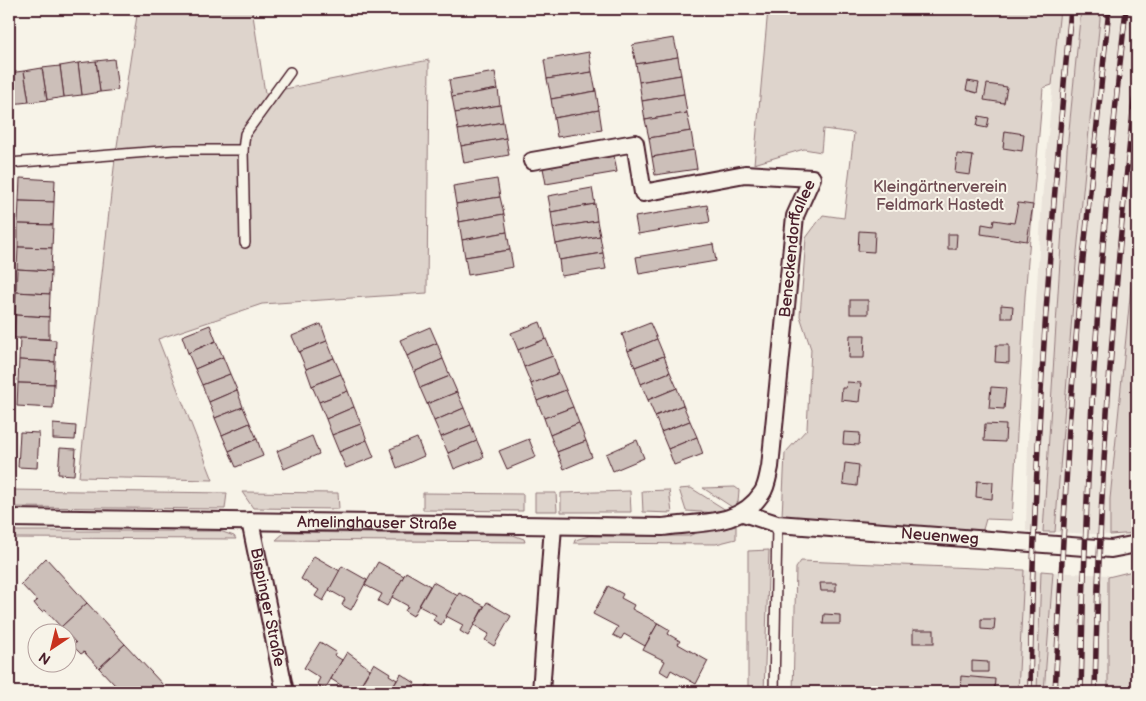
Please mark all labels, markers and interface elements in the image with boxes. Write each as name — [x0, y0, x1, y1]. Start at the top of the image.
street label: Beneckendorffallee — [775, 176, 820, 318]
park label: Kleingärtnerverein Feldmark Hastedt — [873, 178, 1007, 215]
street label: Amelinghauser Straße — [297, 512, 457, 534]
street label: Neuenweg — [900, 524, 980, 549]
street label: Bispinger Straße — [246, 546, 289, 669]
north arrow — [28, 624, 78, 674]
text: N — [36, 648, 54, 668]

